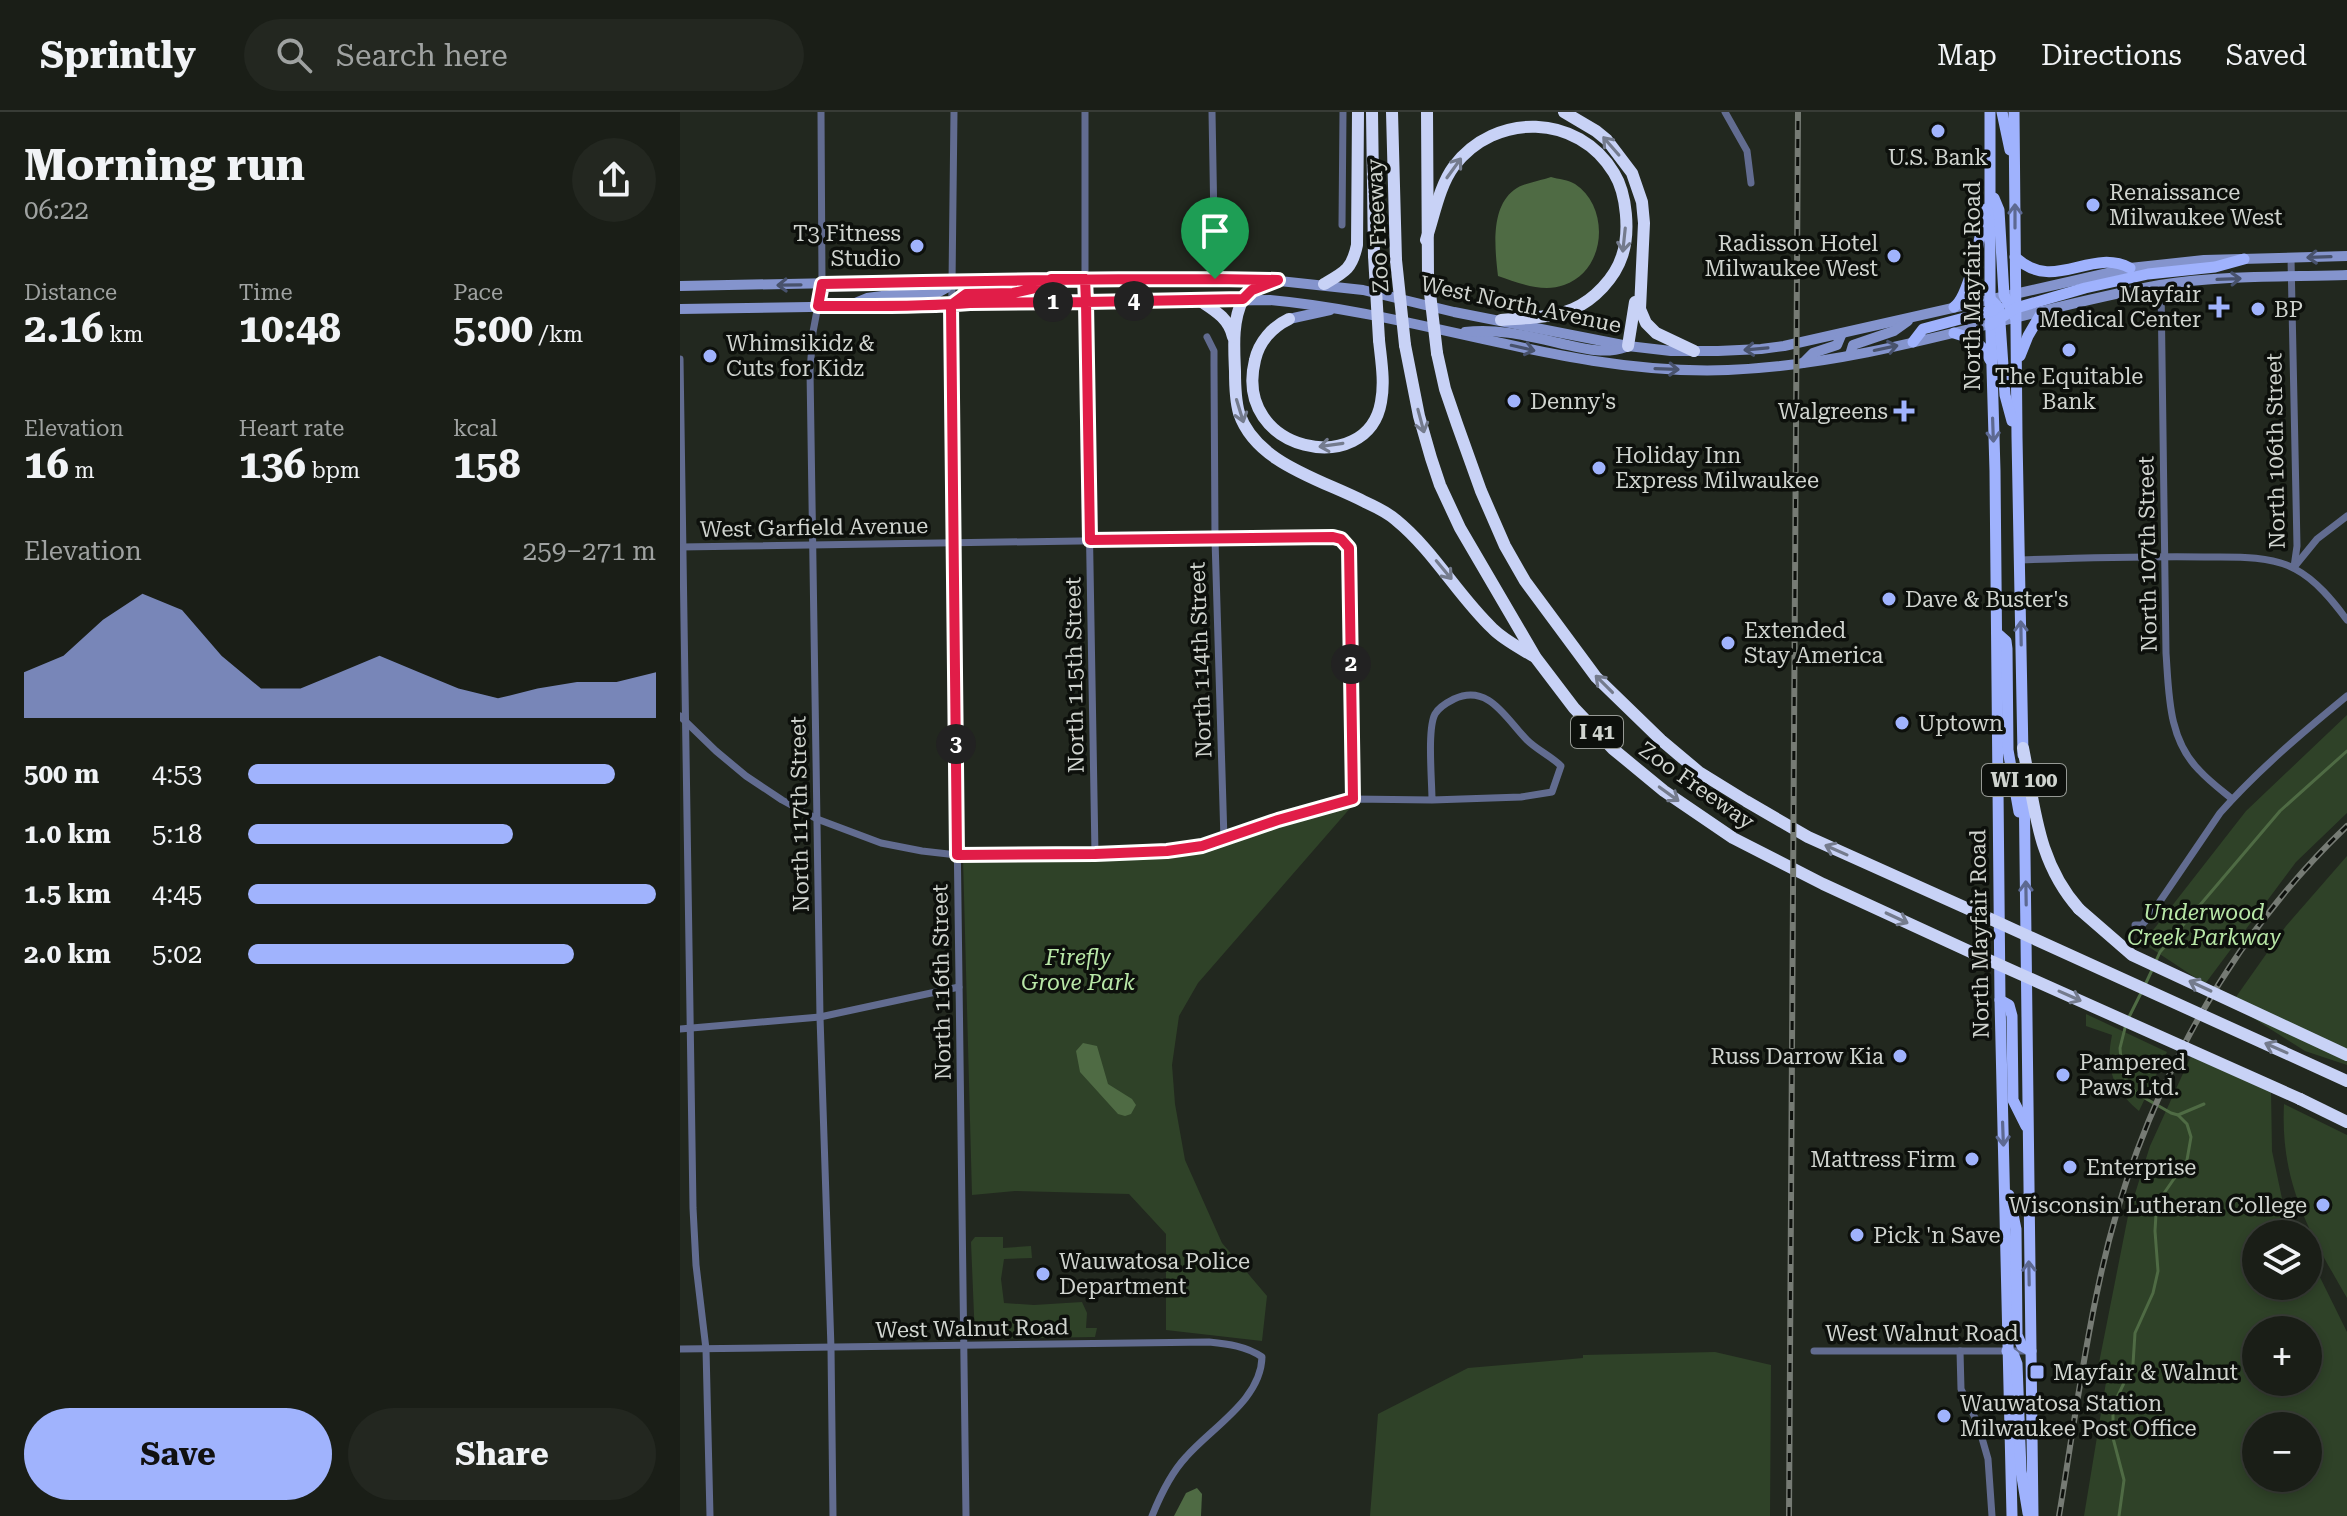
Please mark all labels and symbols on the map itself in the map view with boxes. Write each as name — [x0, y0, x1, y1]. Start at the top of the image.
marker: U.S. Bank — [1929, 122, 1947, 140]
one-way arrow — [1602, 136, 1620, 156]
place label: U.S. Bank — [1888, 145, 1988, 170]
street label: Zoo Freeway — [1361, 158, 1394, 294]
one-way arrow — [1446, 158, 1463, 179]
place label: Renaissance Milwaukee West — [2109, 180, 2282, 230]
street label: North Mayfair Road — [1960, 181, 1985, 391]
marker: Renaissance Milwaukee West — [2084, 196, 2102, 214]
pin — [1181, 197, 1249, 279]
one-way arrow — [2007, 203, 2023, 230]
place label: T3 Fitness Studio — [793, 221, 901, 271]
one-way arrow — [1617, 226, 1632, 253]
place label: Radisson Hotel Milwaukee West — [1705, 231, 1878, 281]
marker: T3 Fitness Studio — [908, 237, 926, 255]
marker: Radisson Hotel Milwaukee West — [1885, 247, 1903, 265]
one-way arrow — [2306, 250, 2333, 265]
street label: West North Avenue — [1418, 271, 1624, 338]
one-way arrow — [2215, 271, 2242, 286]
one-way arrow — [776, 277, 803, 292]
pin: 4 — [1114, 281, 1154, 321]
pin: 1 — [1033, 282, 1073, 322]
place label: Mayfair Medical Center — [2039, 282, 2201, 332]
marker: Mayfair Medical Center — [2208, 296, 2230, 318]
place label: BP — [2274, 297, 2303, 322]
marker: BP — [2249, 300, 2267, 318]
place label: Whimsikidz & Cuts for Kidz — [726, 331, 875, 381]
one-way arrow — [1872, 340, 1898, 355]
one-way arrow — [1510, 341, 1535, 356]
marker: The Equitable Bank — [2060, 341, 2078, 359]
one-way arrow — [1743, 342, 1770, 357]
marker: Whimsikidz & Cuts for Kidz — [701, 347, 719, 365]
street label: North 106th Street — [2261, 353, 2290, 549]
one-way arrow — [1653, 362, 1680, 377]
place label: The Equitable Bank — [1995, 364, 2143, 414]
place label: Denny's — [1530, 389, 1616, 414]
marker: Denny's — [1505, 392, 1523, 410]
one-way arrow — [1233, 397, 1248, 423]
place label: Walgreens — [1778, 399, 1888, 424]
marker: Walgreens — [1895, 402, 1913, 420]
one-way arrow — [1414, 408, 1429, 434]
one-way arrow — [1986, 416, 2001, 443]
one-way arrow — [1319, 438, 1345, 453]
place label: Holiday Inn Express Milwaukee — [1615, 443, 1819, 493]
street label: North 107th Street — [2133, 456, 2162, 652]
marker: Holiday Inn Express Milwaukee — [1590, 459, 1608, 477]
street label: West Garfield Avenue — [700, 513, 928, 542]
one-way arrow — [1435, 560, 1453, 580]
street label: North 114th Street — [1185, 561, 1216, 759]
street label: North 115th Street — [1060, 577, 1089, 773]
place label: Dave & Buster's — [1905, 587, 2068, 612]
marker: Dave & Buster's — [1880, 590, 1898, 608]
place label: Extended Stay America — [1744, 618, 1884, 668]
one-way arrow — [2013, 620, 2029, 647]
marker: Extended Stay America — [1719, 634, 1737, 652]
pin: 2 — [1331, 644, 1371, 684]
one-way arrow — [1595, 675, 1614, 694]
place label: Uptown — [1918, 711, 2003, 736]
marker: Uptown — [1893, 714, 1911, 732]
street label: North 117th Street — [785, 716, 814, 912]
road number: I 41 — [1571, 716, 1623, 748]
pin: 3 — [936, 724, 976, 764]
street label: Zoo Freeway — [1634, 737, 1759, 834]
road number: WI 100 — [1982, 764, 2066, 796]
one-way arrow — [1658, 785, 1679, 802]
street label: North Mayfair Road — [1965, 829, 1994, 1039]
one-way arrow — [1825, 841, 1849, 856]
one-way arrow — [2018, 880, 2034, 907]
street label: North 116th Street — [927, 884, 956, 1080]
park label: Underwood Creek Parkway — [2127, 900, 2281, 950]
one-way arrow — [1885, 911, 1909, 926]
park label: Firefly Grove Park — [1021, 945, 1135, 995]
one-way arrow — [2189, 978, 2213, 993]
one-way arrow — [2058, 990, 2082, 1005]
one-way arrow — [2265, 1040, 2289, 1055]
place label: Russ Darrow Kia — [1710, 1044, 1884, 1069]
marker: Russ Darrow Kia — [1891, 1047, 1909, 1065]
place label: Pampered Paws Ltd. — [2079, 1050, 2186, 1100]
marker: Pampered Paws Ltd. — [2054, 1066, 2072, 1084]
one-way arrow — [1995, 1120, 2010, 1147]
place label: Mattress Firm — [1810, 1147, 1956, 1172]
marker: Mattress Firm — [1963, 1150, 1981, 1168]
place label: Enterprise — [2086, 1155, 2196, 1180]
marker: Enterprise — [2061, 1158, 2079, 1176]
place label: Wisconsin Lutheran College — [2009, 1193, 2307, 1218]
marker: Wisconsin Lutheran College — [2314, 1196, 2332, 1214]
place label: Pick 'n Save — [1873, 1223, 2001, 1248]
marker: Pick 'n Save — [1848, 1226, 1866, 1244]
place label: Wauwatosa Police Department — [1059, 1249, 1250, 1299]
one-way arrow — [2021, 1260, 2037, 1287]
marker: Wauwatosa Police Department — [1034, 1265, 1052, 1283]
street label: West Walnut Road — [875, 1314, 1069, 1343]
street label: West Walnut Road — [1825, 1321, 2019, 1346]
place label: Mayfair & Walnut — [2053, 1360, 2238, 1385]
marker: Mayfair & Walnut — [2028, 1363, 2046, 1381]
place label: Wauwatosa Station Milwaukee Post Office — [1960, 1391, 2197, 1441]
marker: Wauwatosa Station Milwaukee Post Office — [1935, 1407, 1953, 1425]

